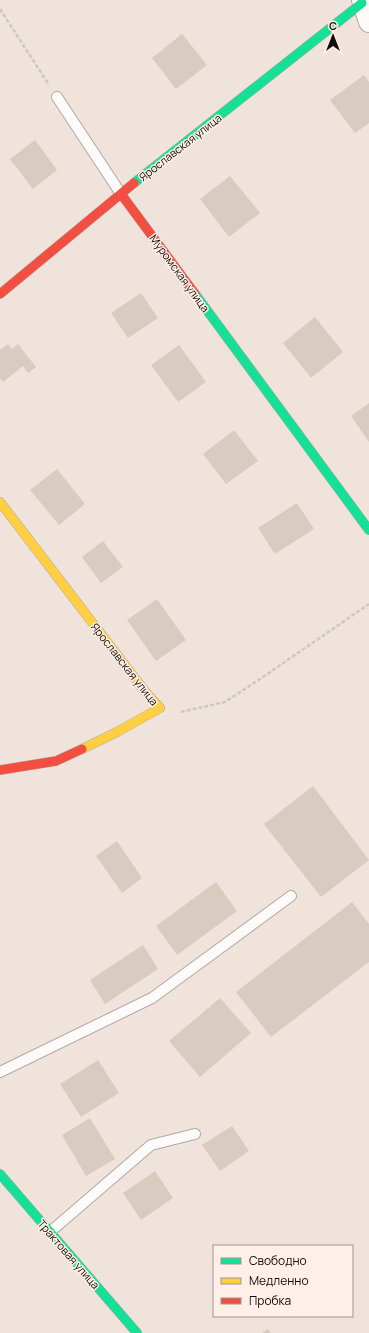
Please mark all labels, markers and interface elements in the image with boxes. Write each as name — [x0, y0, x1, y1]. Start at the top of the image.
north arrow — [313, 16, 353, 56]
text: С — [329, 18, 337, 33]
street label: Ярославская улица — [136, 110, 224, 184]
street label: Муромская улица — [147, 231, 213, 315]
street label: Ярославская улица — [88, 620, 162, 708]
street label: Трактовая улица — [35, 1216, 103, 1292]
legend — [213, 1245, 353, 1317]
text: Свободно — [249, 1252, 307, 1269]
text: Медленно — [249, 1272, 309, 1289]
text: Пробка — [249, 1292, 291, 1309]

